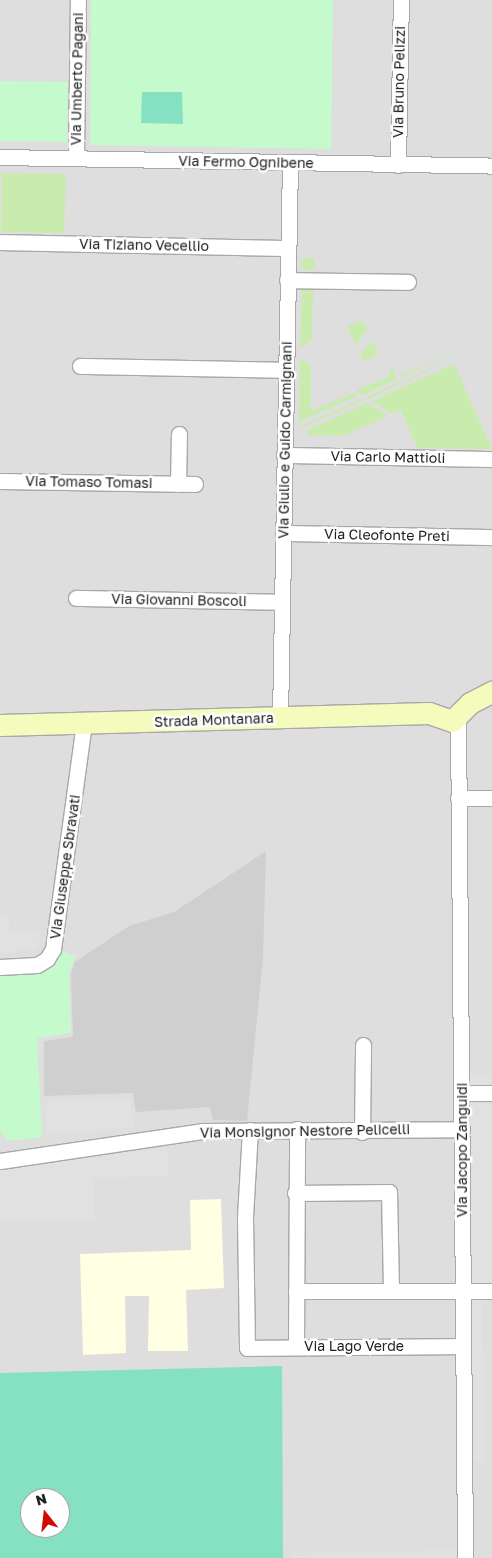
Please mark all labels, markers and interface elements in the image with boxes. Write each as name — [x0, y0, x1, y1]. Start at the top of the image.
street label: Via Umberto Pagani — [67, 12, 87, 146]
street label: Via Bruno Pelizzi — [390, 26, 408, 138]
street label: Via Fermo Ognibene — [178, 152, 314, 172]
street label: Via Tiziano Vecellio — [79, 235, 209, 255]
street label: Via Giulio e Guido Carmignani — [275, 341, 295, 539]
street label: Via Carlo Mattioli — [330, 448, 446, 466]
street label: Via Tomaso Tomasi — [25, 472, 153, 492]
street label: Via Cleofonte Preti — [324, 526, 450, 544]
street label: Via Giovanni Boscoli — [111, 590, 247, 610]
street label: Strada Montanara — [154, 710, 274, 730]
street label: Via Giuseppe Sbravati — [47, 794, 83, 940]
street label: Via Jacopo Zanguidi — [454, 1083, 470, 1217]
street label: Via Monsignor Nestore Pelicelli — [200, 1121, 410, 1141]
street label: Via Lago Verde — [304, 1338, 404, 1354]
north arrow — [20, 1488, 70, 1538]
text: N — [34, 1489, 48, 1509]

